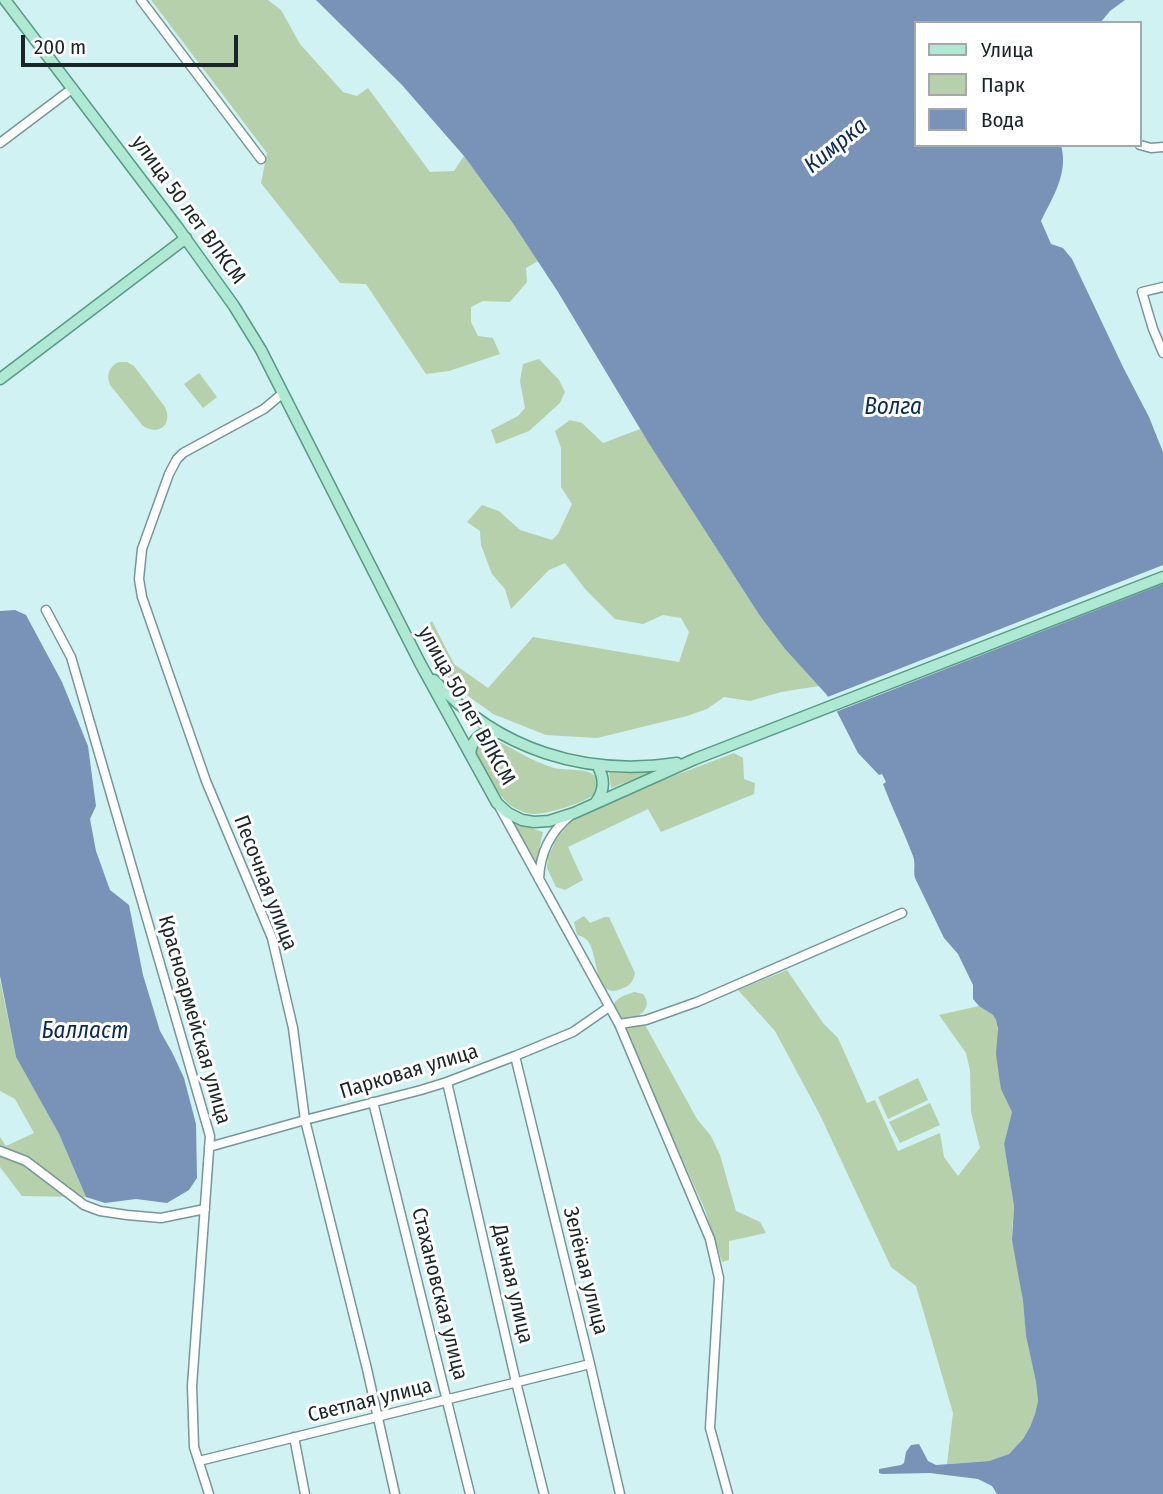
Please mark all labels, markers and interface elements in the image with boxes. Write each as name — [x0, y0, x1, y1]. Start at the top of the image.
scale bar — [24, 21, 242, 65]
legend — [914, 21, 1142, 147]
text: 200 m — [34, 34, 86, 60]
text: Улица — [981, 37, 1034, 63]
text: Парк — [981, 72, 1025, 98]
text: Вода — [981, 107, 1024, 133]
water label: Кимрка — [799, 112, 873, 180]
street label: улица 50 лет ВЛКСМ — [126, 131, 250, 289]
water label: Волга — [864, 394, 922, 422]
street label: улица 50 лет ВЛКСМ — [412, 622, 520, 790]
street label: Песочная улица — [228, 812, 302, 954]
street label: Красноармейская улица — [152, 913, 236, 1127]
water label: Балласт — [42, 1018, 128, 1046]
street label: Парковая улица — [337, 1039, 481, 1105]
street label: Стахановская улица — [405, 1205, 473, 1383]
street label: Зелёная улица — [557, 1205, 613, 1337]
street label: Дачная улица — [486, 1222, 538, 1346]
street label: Светлая улица — [305, 1373, 435, 1429]

